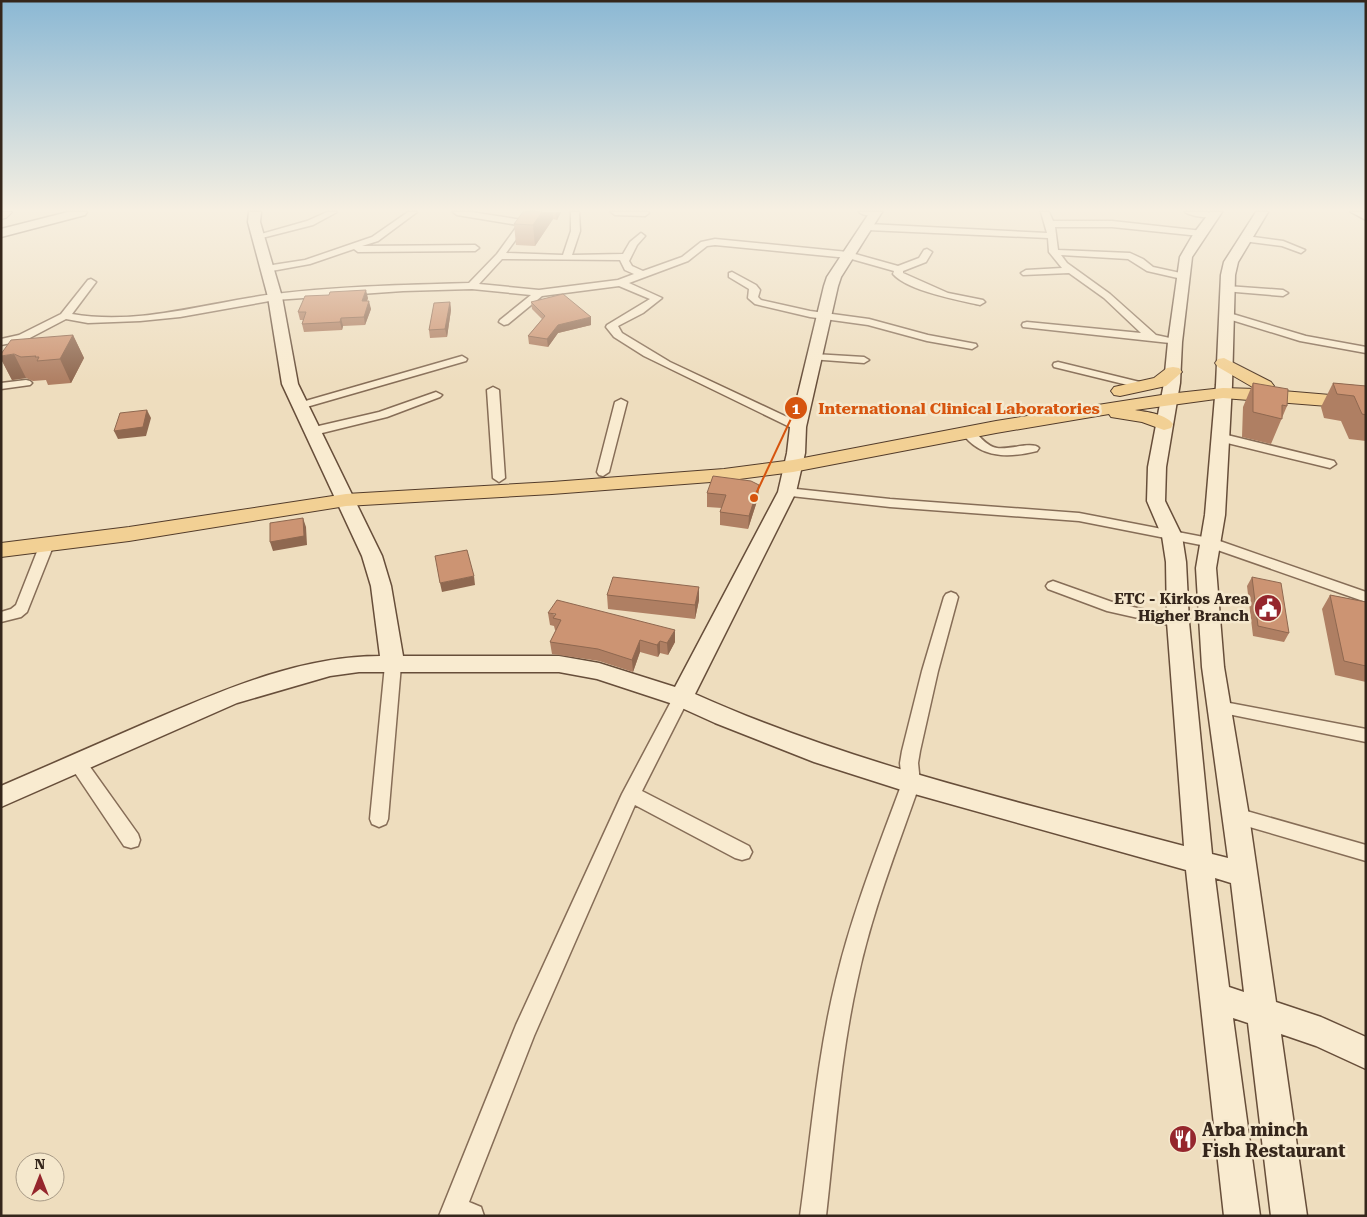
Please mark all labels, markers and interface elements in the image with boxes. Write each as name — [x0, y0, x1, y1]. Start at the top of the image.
callout: International Clinical Laboratories — [783, 393, 1110, 424]
text: International Clinical Laboratories — [818, 399, 1100, 418]
text: 1 — [792, 400, 801, 418]
place label: ETC - Kirkos Area Higher Branch — [1114, 590, 1249, 625]
public building icon: ETC - Kirkos Area Higher Branch — [1253, 593, 1283, 623]
place label: Arba minch Fish Restaurant — [1202, 1119, 1346, 1161]
restaurant icon: Arba minch Fish Restaurant — [1168, 1124, 1198, 1154]
north arrow — [15, 1152, 65, 1202]
text: N — [35, 1156, 46, 1172]

